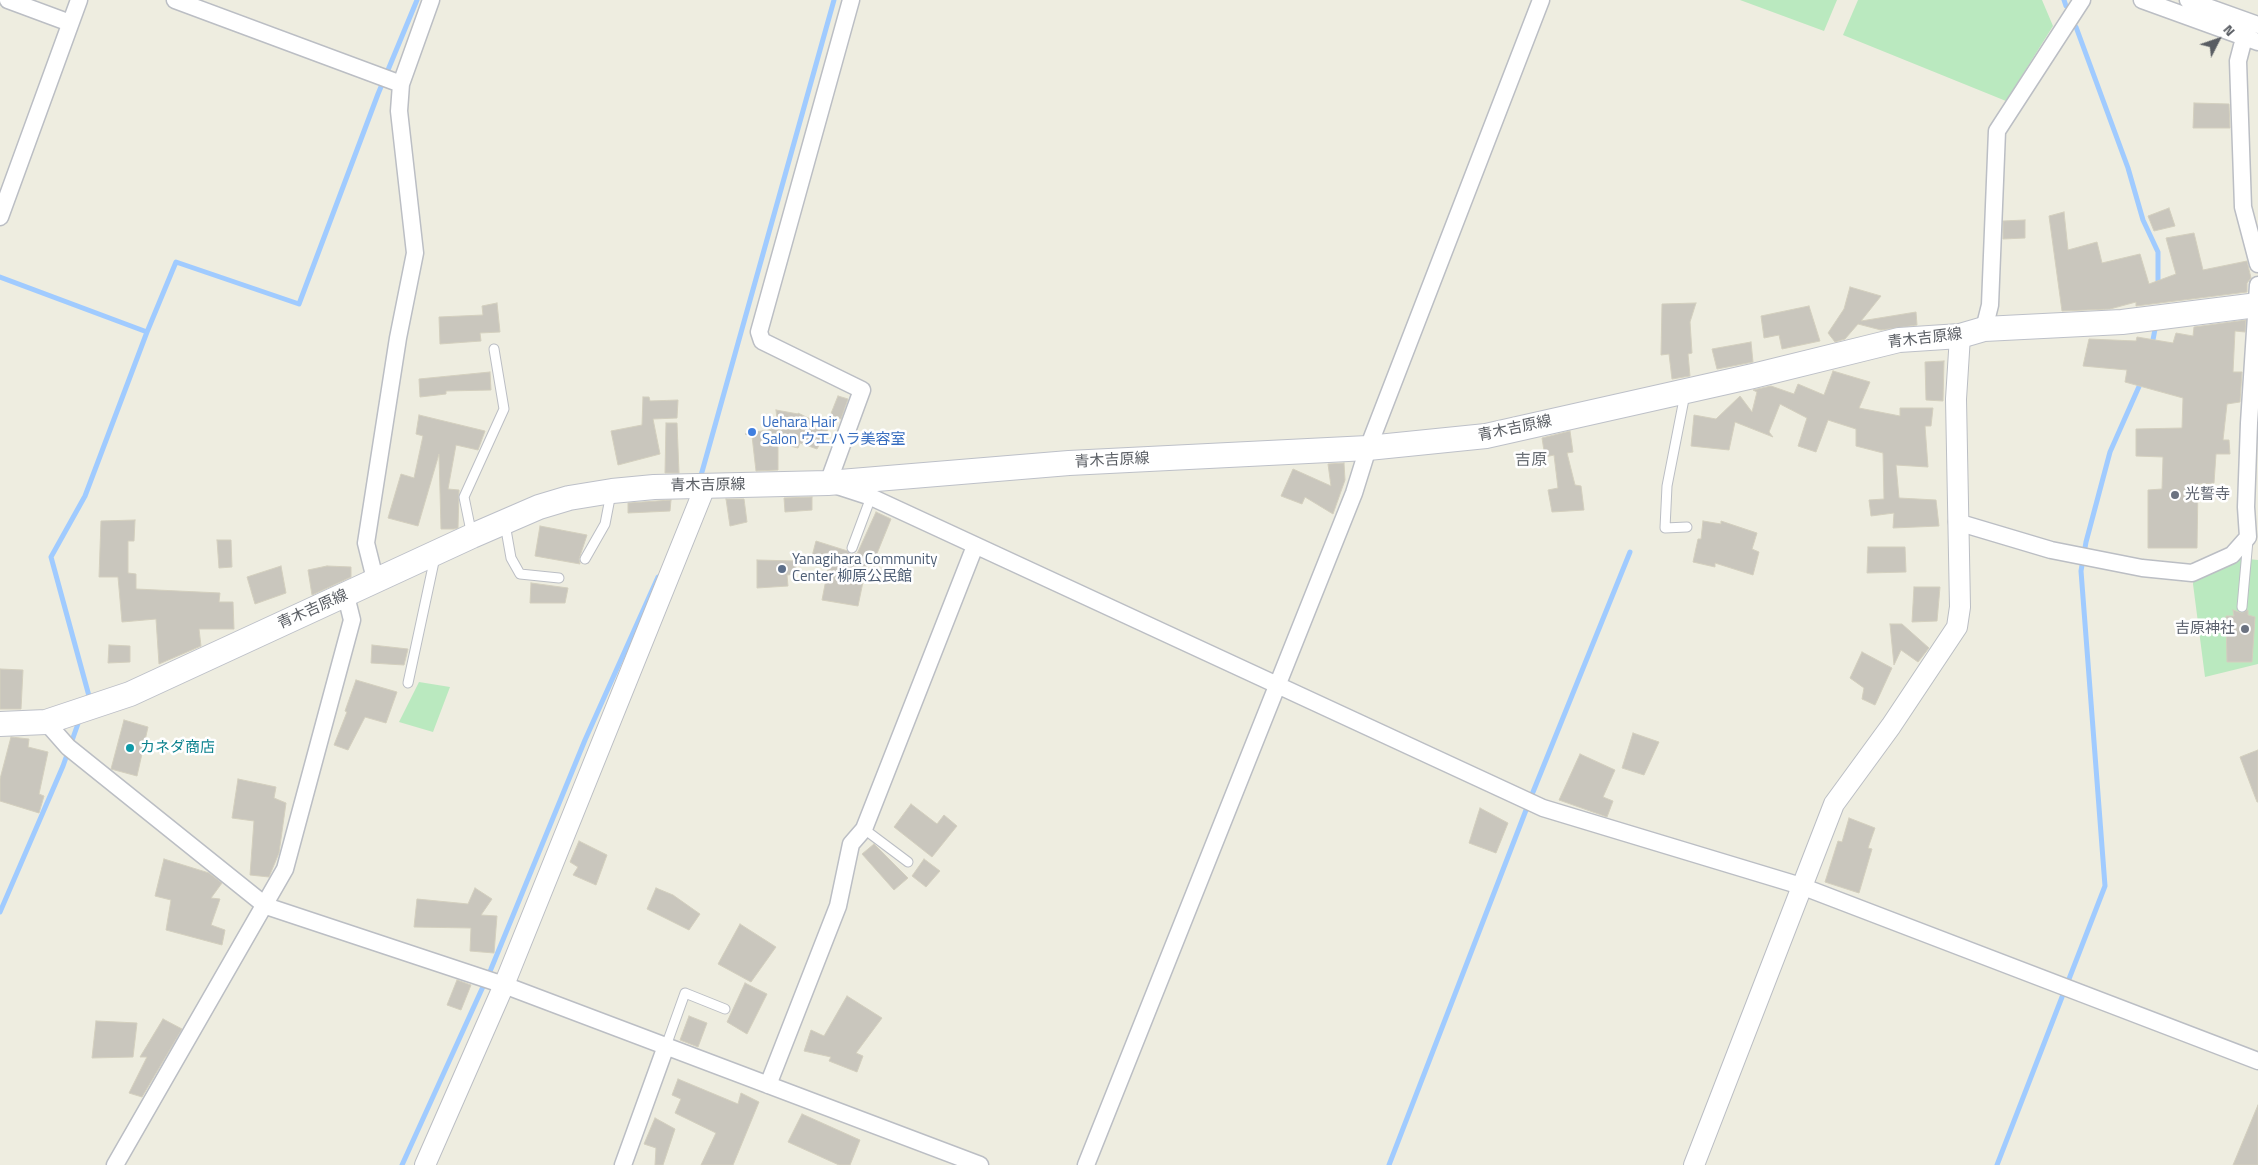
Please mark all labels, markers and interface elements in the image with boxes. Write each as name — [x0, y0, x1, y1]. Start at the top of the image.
north arrow — [2193, 15, 2243, 65]
text: N — [2219, 19, 2241, 40]
street label: 青木吉原線 — [1887, 325, 1963, 353]
street label: 青木吉原線 — [1476, 412, 1554, 446]
place label: Uehara Hair Salon ウエハラ美容室 — [762, 414, 905, 449]
marker: Uehara Hair Salon ウエハラ美容室 — [746, 426, 758, 438]
street label: 青木吉原線 — [1074, 450, 1150, 472]
district label: 吉原 — [1515, 451, 1547, 471]
street label: 青木吉原線 — [670, 476, 746, 496]
place label: 光誓寺 — [2185, 486, 2230, 504]
marker: 光誓寺 — [2169, 489, 2181, 501]
place label: Yanagihara Community Center 柳原公民館 — [792, 551, 938, 586]
marker: Yanagihara Community Center 柳原公民館 — [776, 563, 788, 575]
street label: 青木吉原線 — [275, 587, 351, 633]
place label: 吉原神社 — [2175, 620, 2235, 638]
marker: 吉原神社 — [2239, 623, 2251, 635]
place label: カネダ商店 — [140, 739, 215, 757]
marker: カネダ商店 — [124, 742, 136, 754]

